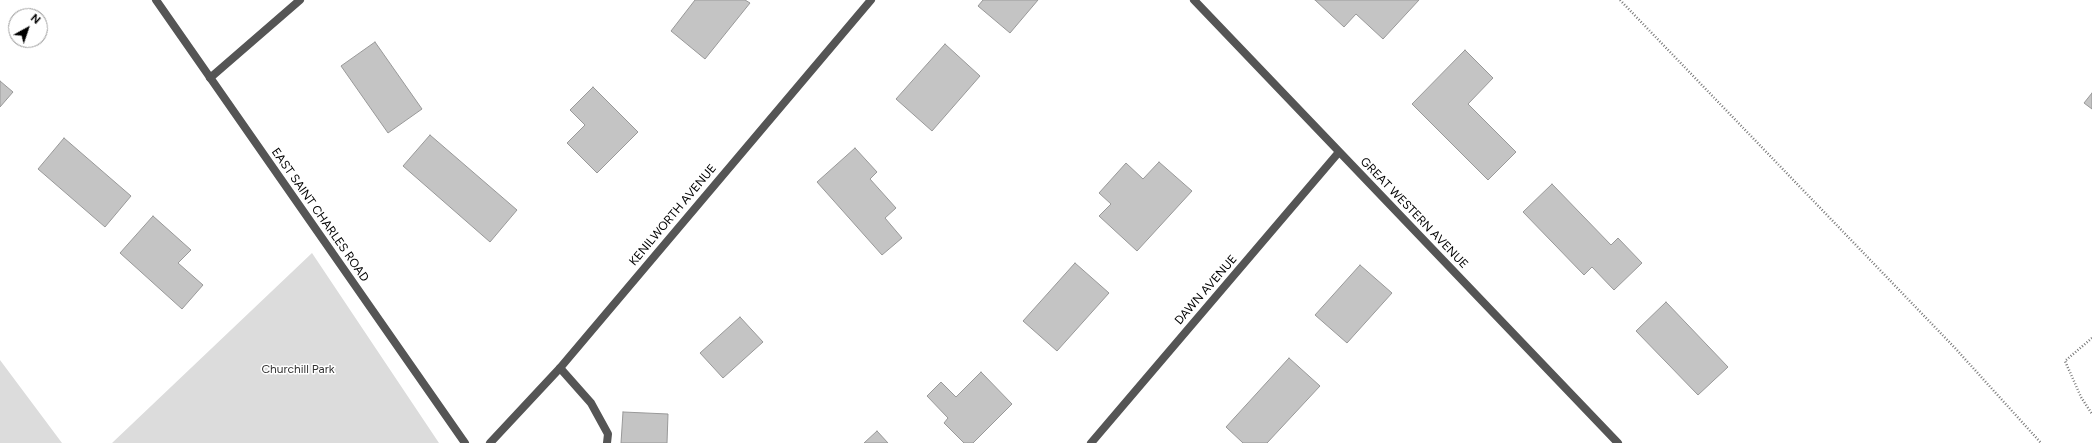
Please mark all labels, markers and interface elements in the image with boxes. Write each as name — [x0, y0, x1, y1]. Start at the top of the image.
north arrow — [8, 8, 48, 48]
text: N — [28, 11, 43, 27]
street label: EAST SAINT CHARLES ROAD — [268, 145, 372, 285]
street label: GREAT WESTERN AVENUE — [1357, 155, 1471, 271]
street label: KENILWORTH AVENUE — [626, 161, 720, 269]
street label: DAWN AVENUE — [1172, 252, 1240, 328]
park label: Churchill Park — [261, 362, 335, 376]

